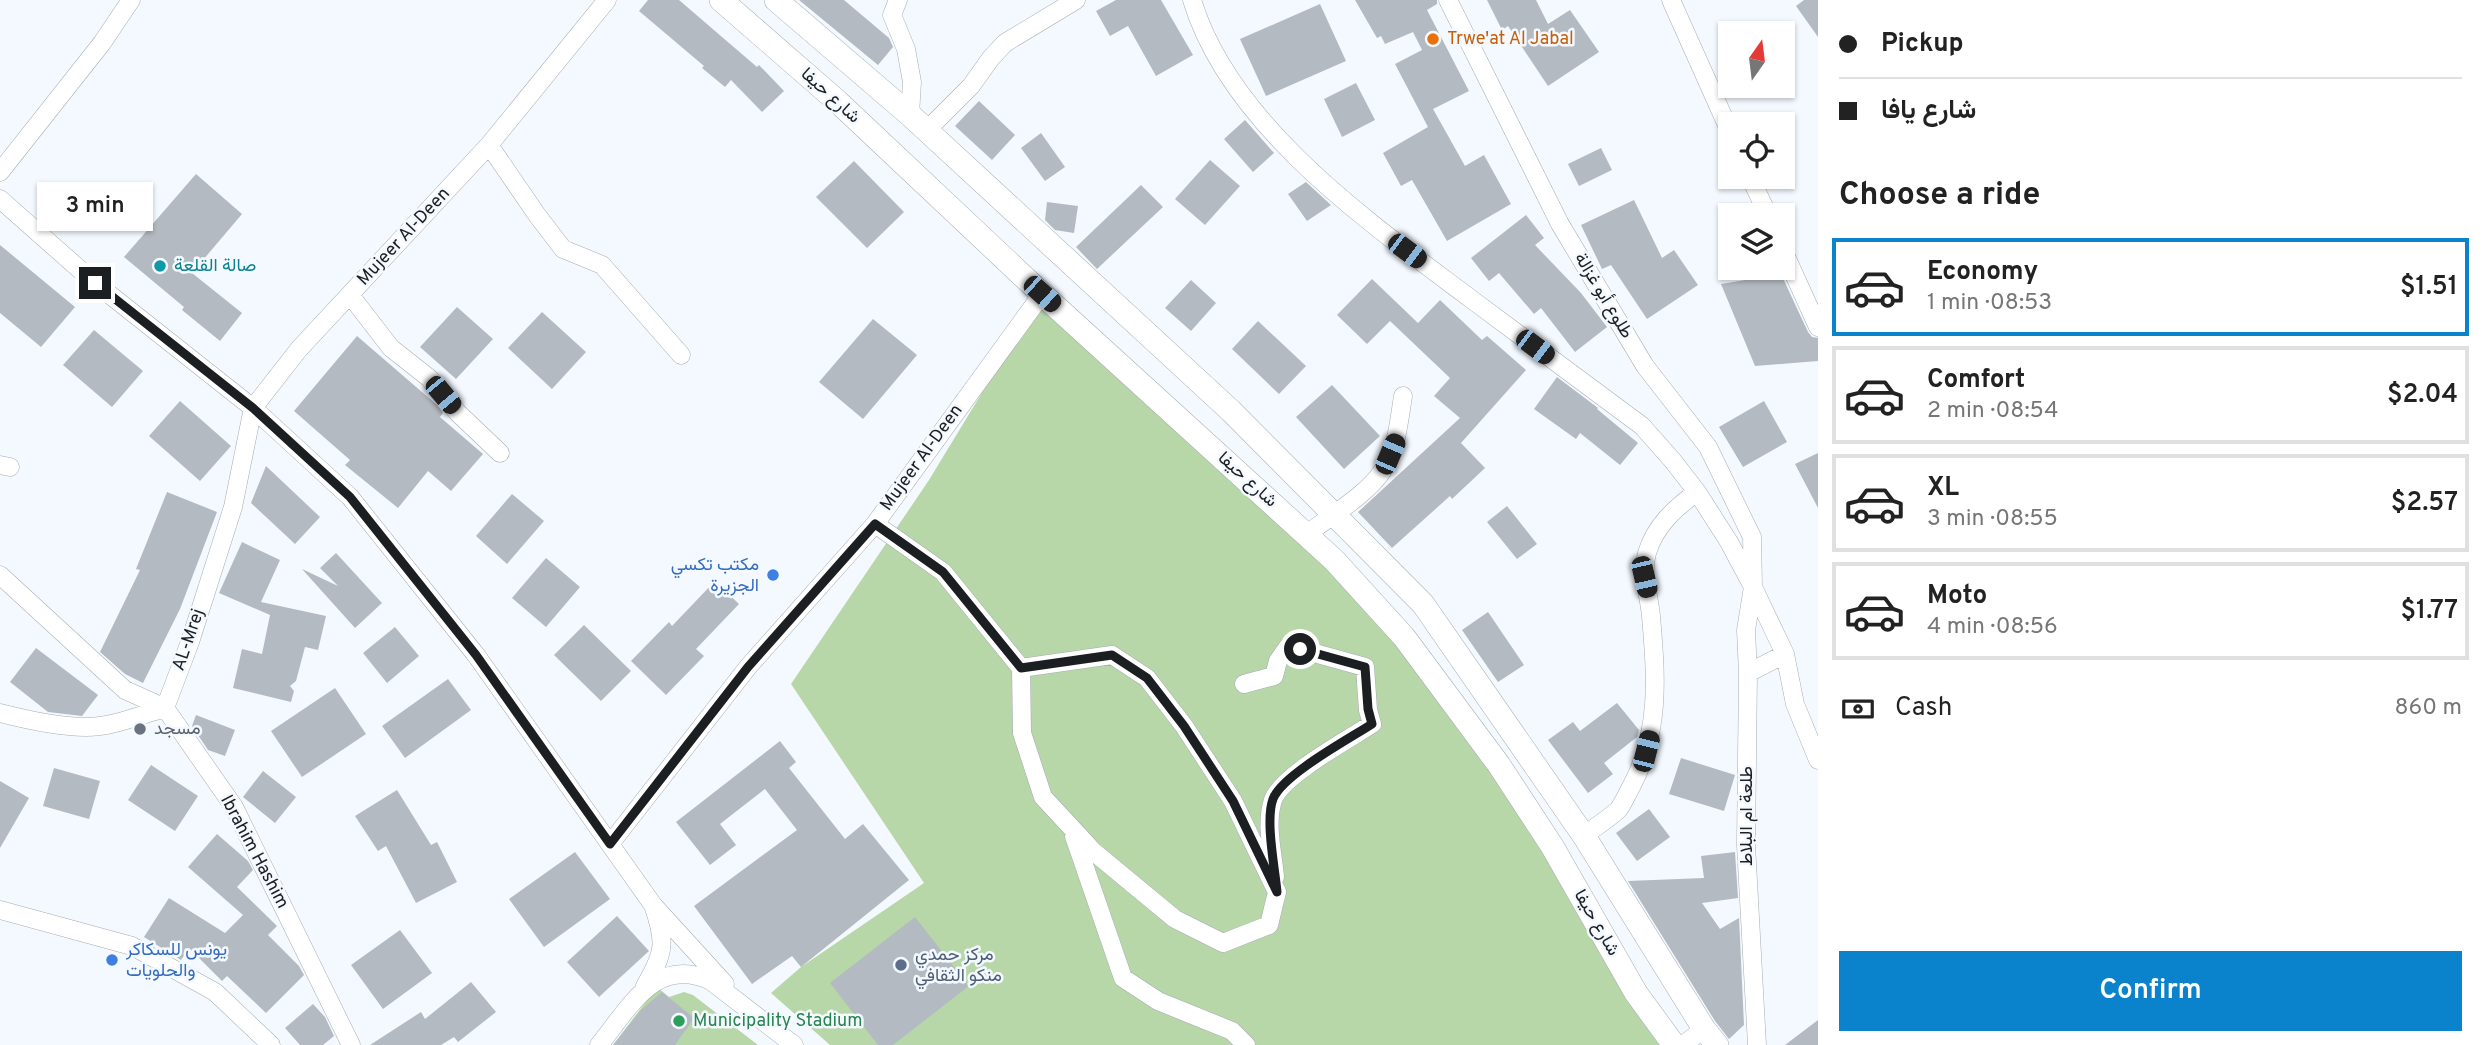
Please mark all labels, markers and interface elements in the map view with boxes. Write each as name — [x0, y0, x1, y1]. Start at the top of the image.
north arrow — [1718, 21, 1796, 98]
map controls — [1718, 21, 1795, 280]
place label: Trwe'at Al Jabal — [1447, 28, 1574, 51]
text: Pickup — [1881, 28, 1964, 61]
marker: Trwe'at Al Jabal — [1425, 31, 1441, 47]
street label: شارع حيفا — [795, 63, 865, 129]
text: شارع يافا — [1881, 95, 1976, 128]
button: locate — [1718, 112, 1795, 189]
text: Choose a ride — [1839, 176, 2040, 216]
callout: 3 min — [37, 182, 153, 230]
street label: Mujeer Al-Deen — [353, 183, 455, 291]
text: 3 min — [65, 192, 125, 221]
button: layers — [1718, 203, 1795, 280]
car — [1384, 230, 1431, 272]
street label: طلوع أبو غزالة — [1568, 249, 1638, 343]
place label: صالة القلعة — [174, 255, 256, 278]
icon: car — [1843, 256, 1906, 319]
text: Economy — [1927, 256, 2038, 289]
marker: صالة القلعة — [152, 258, 168, 274]
route end — [79, 267, 111, 299]
text: $1.51 — [2400, 271, 2458, 304]
car — [1020, 272, 1065, 316]
text: 1 min · 08:53 — [1927, 289, 2052, 318]
car — [1512, 326, 1559, 368]
icon: car — [1843, 364, 1906, 427]
text: Comfort — [1927, 364, 2025, 397]
car — [422, 372, 465, 418]
text: $2.04 — [2387, 379, 2458, 412]
text: 2 min · 08:54 — [1927, 397, 2059, 426]
street label: Mujeer Al-Deen — [876, 400, 968, 516]
car — [1373, 431, 1408, 477]
street label: شارع حيفا — [1212, 447, 1282, 513]
icon: car — [1843, 472, 1906, 535]
text: XL — [1927, 472, 1959, 505]
text: $2.57 — [2391, 487, 2458, 520]
text: 3 min · 08:55 — [1927, 505, 2058, 534]
place label: مكتب تكسي الجزيرة — [671, 554, 759, 598]
car — [1630, 554, 1659, 600]
marker: مكتب تكسي الجزيرة — [765, 567, 781, 583]
icon: car — [1843, 580, 1906, 643]
text: Moto — [1927, 580, 1987, 613]
text: $1.77 — [2401, 595, 2458, 628]
street label: AL-Mrej — [168, 606, 210, 674]
text: 4 min · 08:56 — [1927, 613, 2058, 642]
route start — [1284, 633, 1316, 665]
icon: cash — [1839, 690, 1877, 728]
text: Cash — [1895, 692, 1952, 725]
text: 860 m — [2395, 694, 2462, 723]
place label: مسجد — [154, 718, 201, 741]
marker: مسجد — [132, 721, 148, 737]
car — [1631, 728, 1662, 774]
street label: طلعة ام البلاط — [1736, 766, 1759, 866]
street label: Ibrahim Hashim — [214, 791, 294, 913]
street label: شارع حيفا — [1568, 886, 1624, 960]
place label: يونس للسكاكر والحلويات — [125, 939, 227, 983]
place label: مركز حمدي منكو الثقافي — [915, 944, 1002, 990]
button: Confirm — [1839, 951, 2462, 1031]
marker: يونس للسكاكر والحلويات — [104, 952, 120, 968]
marker: مركز حمدي منكو الثقافي — [893, 957, 909, 973]
place label: Municipality Stadium — [693, 1010, 863, 1033]
marker: Municipality Stadium — [671, 1013, 687, 1029]

